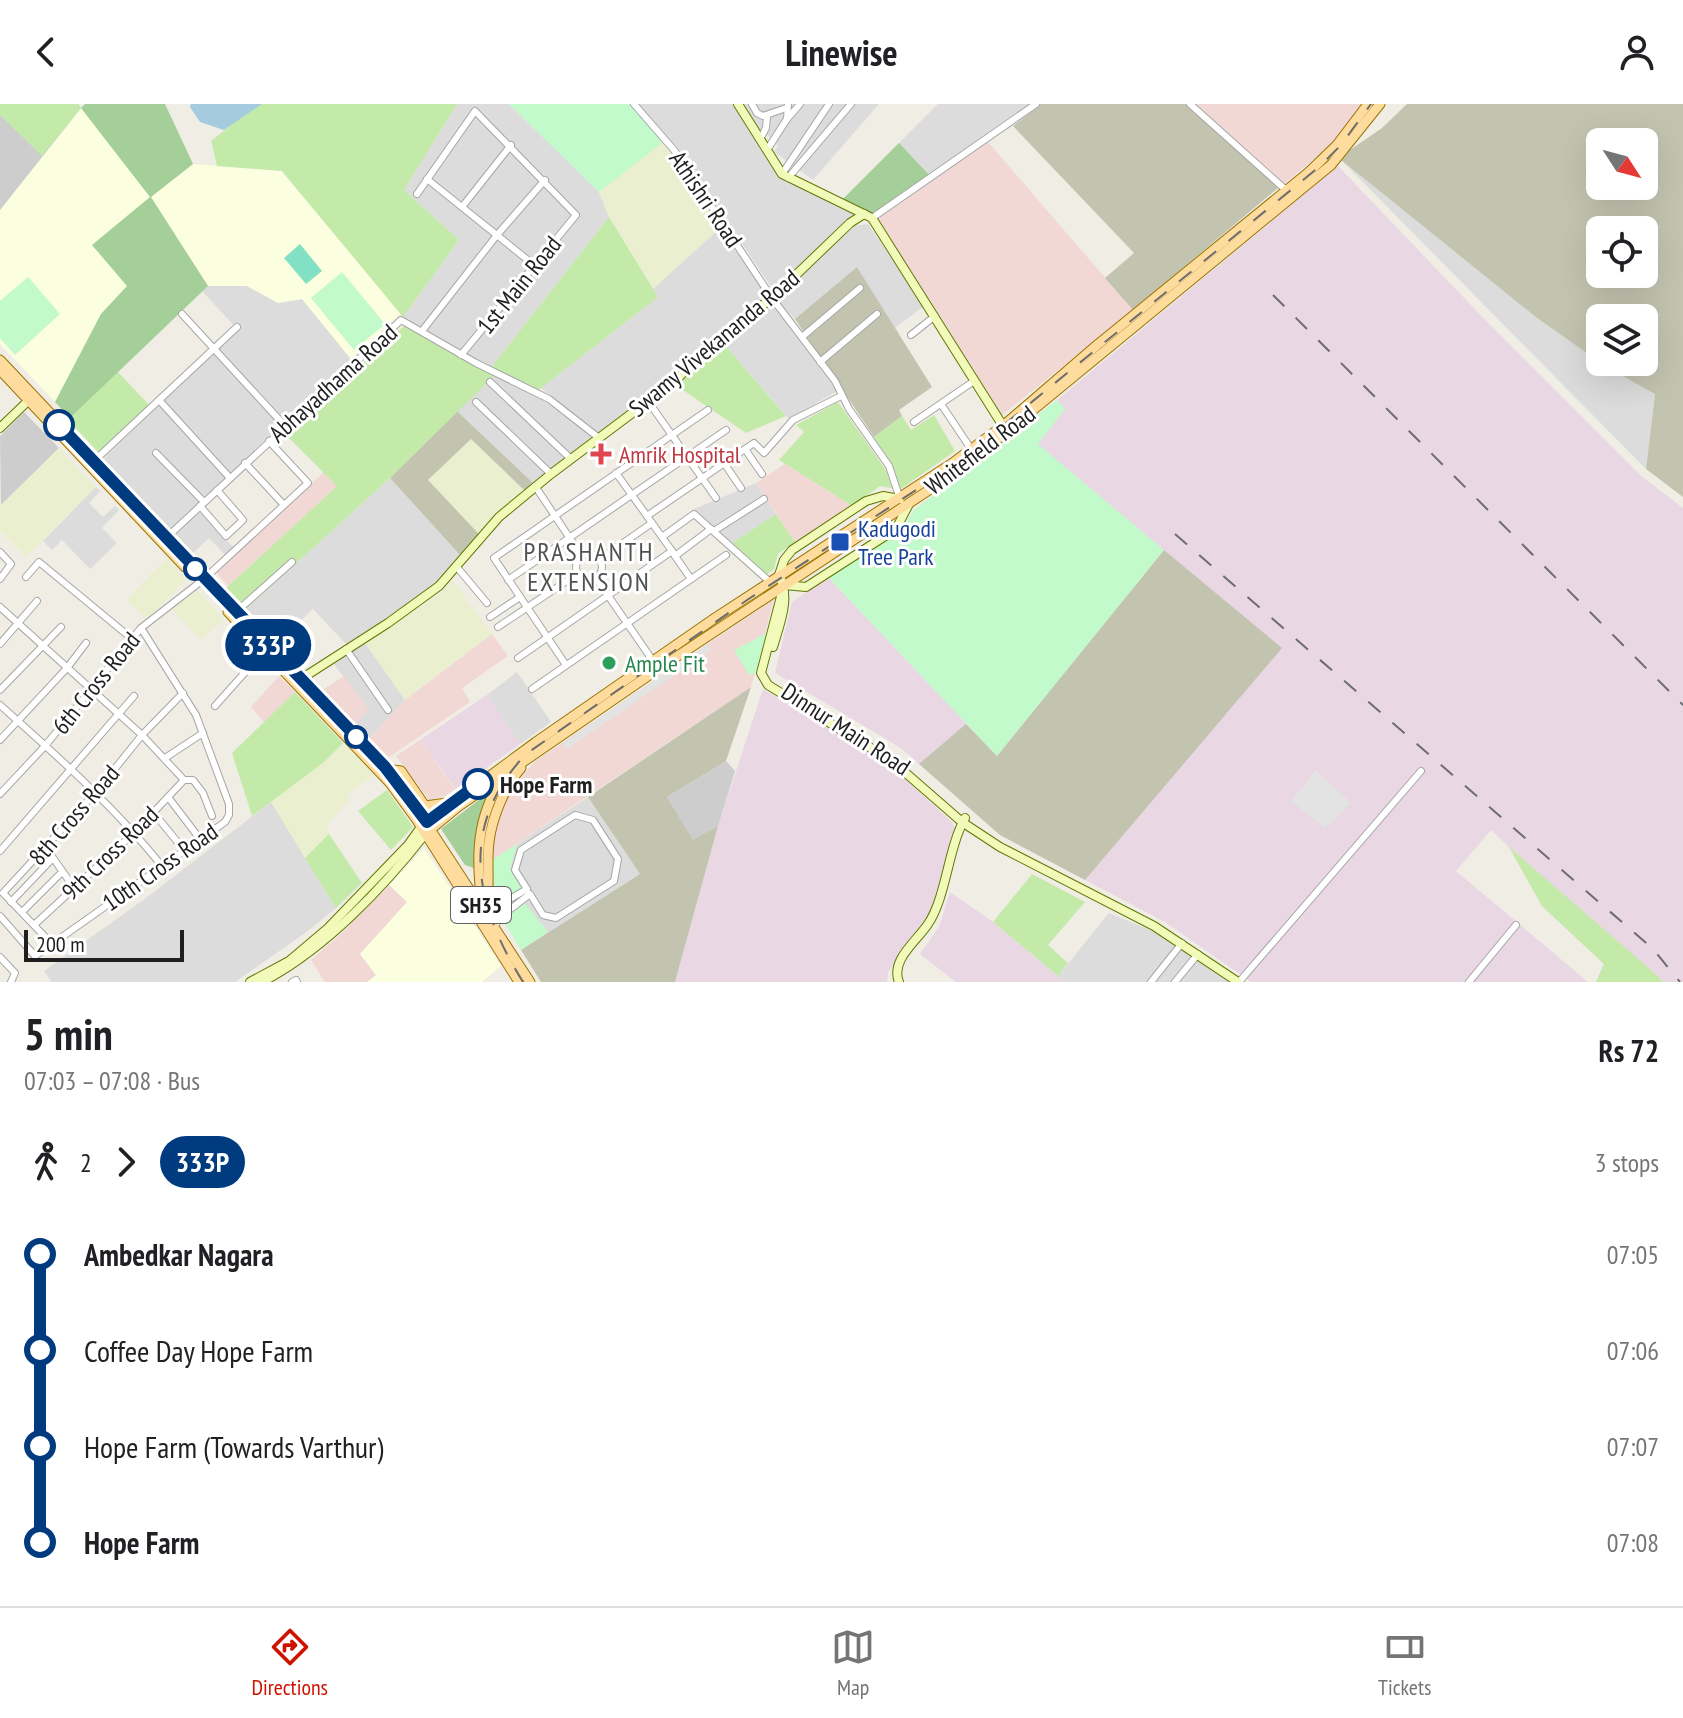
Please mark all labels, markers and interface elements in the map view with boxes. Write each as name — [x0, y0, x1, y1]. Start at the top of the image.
text: Linewise — [785, 29, 898, 76]
icon: back — [24, 30, 68, 74]
icon: person — [1615, 30, 1659, 74]
north arrow — [1586, 128, 1658, 200]
map controls — [1586, 128, 1658, 376]
street label: Athishri Road — [662, 145, 750, 253]
button: locate — [1586, 216, 1658, 288]
street label: 1st Main Road — [470, 230, 568, 340]
street label: Swamy Vivekananda Road — [622, 262, 806, 424]
button: layers — [1586, 304, 1658, 376]
street label: Abhayadhama Road — [262, 317, 404, 449]
street label: Whitefield Road — [919, 398, 1041, 502]
unlabelled marker — [44, 410, 74, 440]
place label: Amrik Hospital — [619, 439, 741, 470]
marker: Amrik Hospital — [590, 443, 612, 465]
place label: Kadugodi Tree Park — [858, 513, 936, 572]
marker: Kadugodi Tree Park — [829, 531, 851, 553]
district label: PRASHANTH EXTENSION — [524, 535, 654, 598]
unlabelled marker — [184, 558, 206, 580]
line badge: 333P — [212, 619, 324, 671]
street label: 6th Cross Road — [45, 625, 147, 741]
text: 333P — [241, 626, 295, 663]
place label: Ample Fit — [625, 648, 705, 679]
marker: Ample Fit — [600, 654, 618, 672]
street label: Dinnur Main Road — [776, 676, 916, 782]
unlabelled marker — [345, 726, 367, 748]
street label: 8th Cross Road — [22, 758, 126, 872]
marker: Hope Farm — [463, 769, 493, 799]
place label: Hope Farm — [500, 769, 592, 800]
street label: 9th Cross Road — [55, 799, 165, 907]
street label: 10th Cross Road — [96, 816, 224, 918]
road number: SH35 — [451, 887, 511, 923]
scale bar — [24, 926, 184, 962]
text: 200 m — [36, 930, 85, 958]
text: 5 min — [24, 1005, 113, 1062]
text: Rs 72 — [1599, 1031, 1659, 1070]
text: 07:03 – 07:08 · Bus — [24, 1064, 200, 1097]
icon: walk — [24, 1140, 68, 1184]
icon: forward — [104, 1140, 148, 1184]
text: 333P — [176, 1143, 229, 1180]
text: 2 — [80, 1146, 92, 1179]
text: 3 stops — [1595, 1146, 1659, 1179]
text: Ambedkar Nagara — [84, 1235, 274, 1274]
text: 07:05 — [1607, 1238, 1659, 1271]
text: Coffee Day Hope Farm — [84, 1331, 313, 1370]
text: 07:06 — [1607, 1334, 1659, 1367]
text: Hope Farm (Towards Varthur) — [84, 1427, 383, 1466]
text: 07:07 — [1607, 1430, 1659, 1463]
text: Hope Farm — [84, 1523, 199, 1562]
text: 07:08 — [1607, 1526, 1659, 1559]
tab: Directions — [252, 1625, 328, 1701]
tab: Map — [831, 1625, 875, 1701]
tab: Tickets — [1378, 1625, 1431, 1701]

